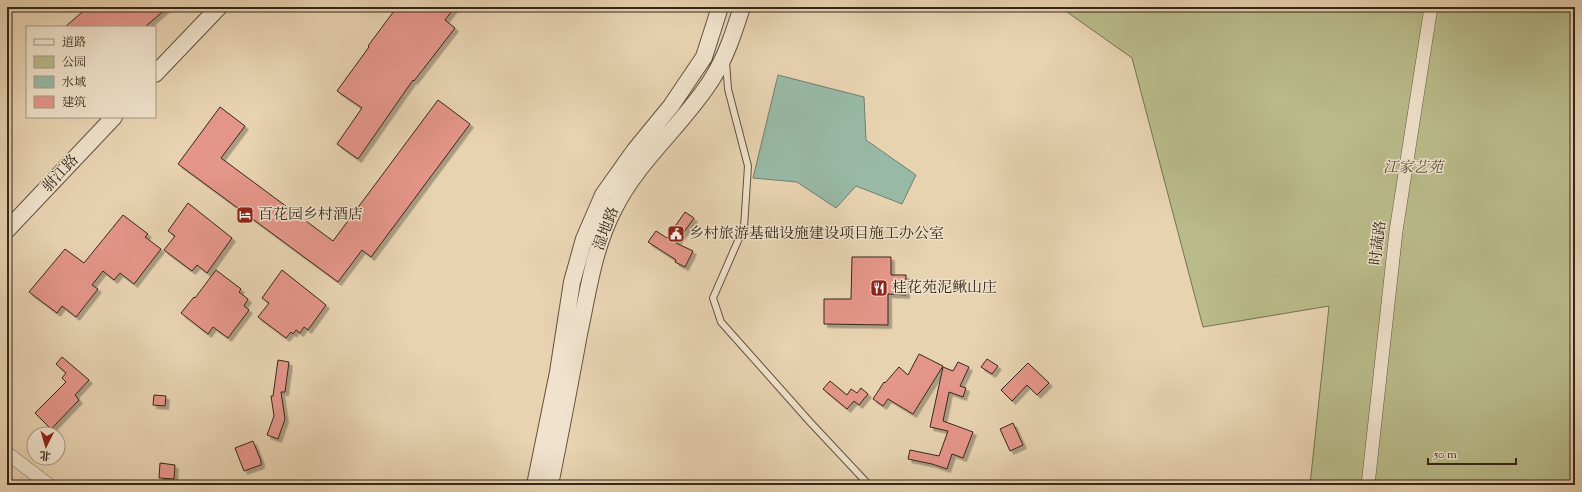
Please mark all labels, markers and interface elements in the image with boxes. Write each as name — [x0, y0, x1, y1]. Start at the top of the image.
legend — [26, 26, 156, 118]
text: 道路 — [62, 34, 86, 52]
text: 公园 — [62, 54, 86, 72]
text: 水域 — [62, 74, 86, 92]
text: 建筑 — [62, 94, 86, 112]
street label: 驸江路 — [38, 150, 84, 198]
park label: 江家艺苑 — [1383, 158, 1445, 179]
street label: 湿地路 — [589, 204, 625, 254]
hotel icon: 百花园乡村酒店 — [235, 205, 255, 225]
place label: 百花园乡村酒店 — [258, 205, 363, 226]
street label: 时蔬路 — [1366, 219, 1392, 267]
public building icon: 乡村旅游基础设施建设项目施工办公室 — [666, 224, 686, 244]
place label: 乡村旅游基础设施建设项目施工办公室 — [689, 224, 944, 245]
restaurant icon: 桂花苑泥鳅山庄 — [869, 278, 889, 298]
place label: 桂花苑泥鳅山庄 — [892, 278, 997, 299]
north arrow — [26, 426, 66, 466]
scale bar — [1428, 440, 1516, 466]
text: 50 m — [1433, 446, 1457, 464]
text: 北 — [39, 447, 51, 463]

